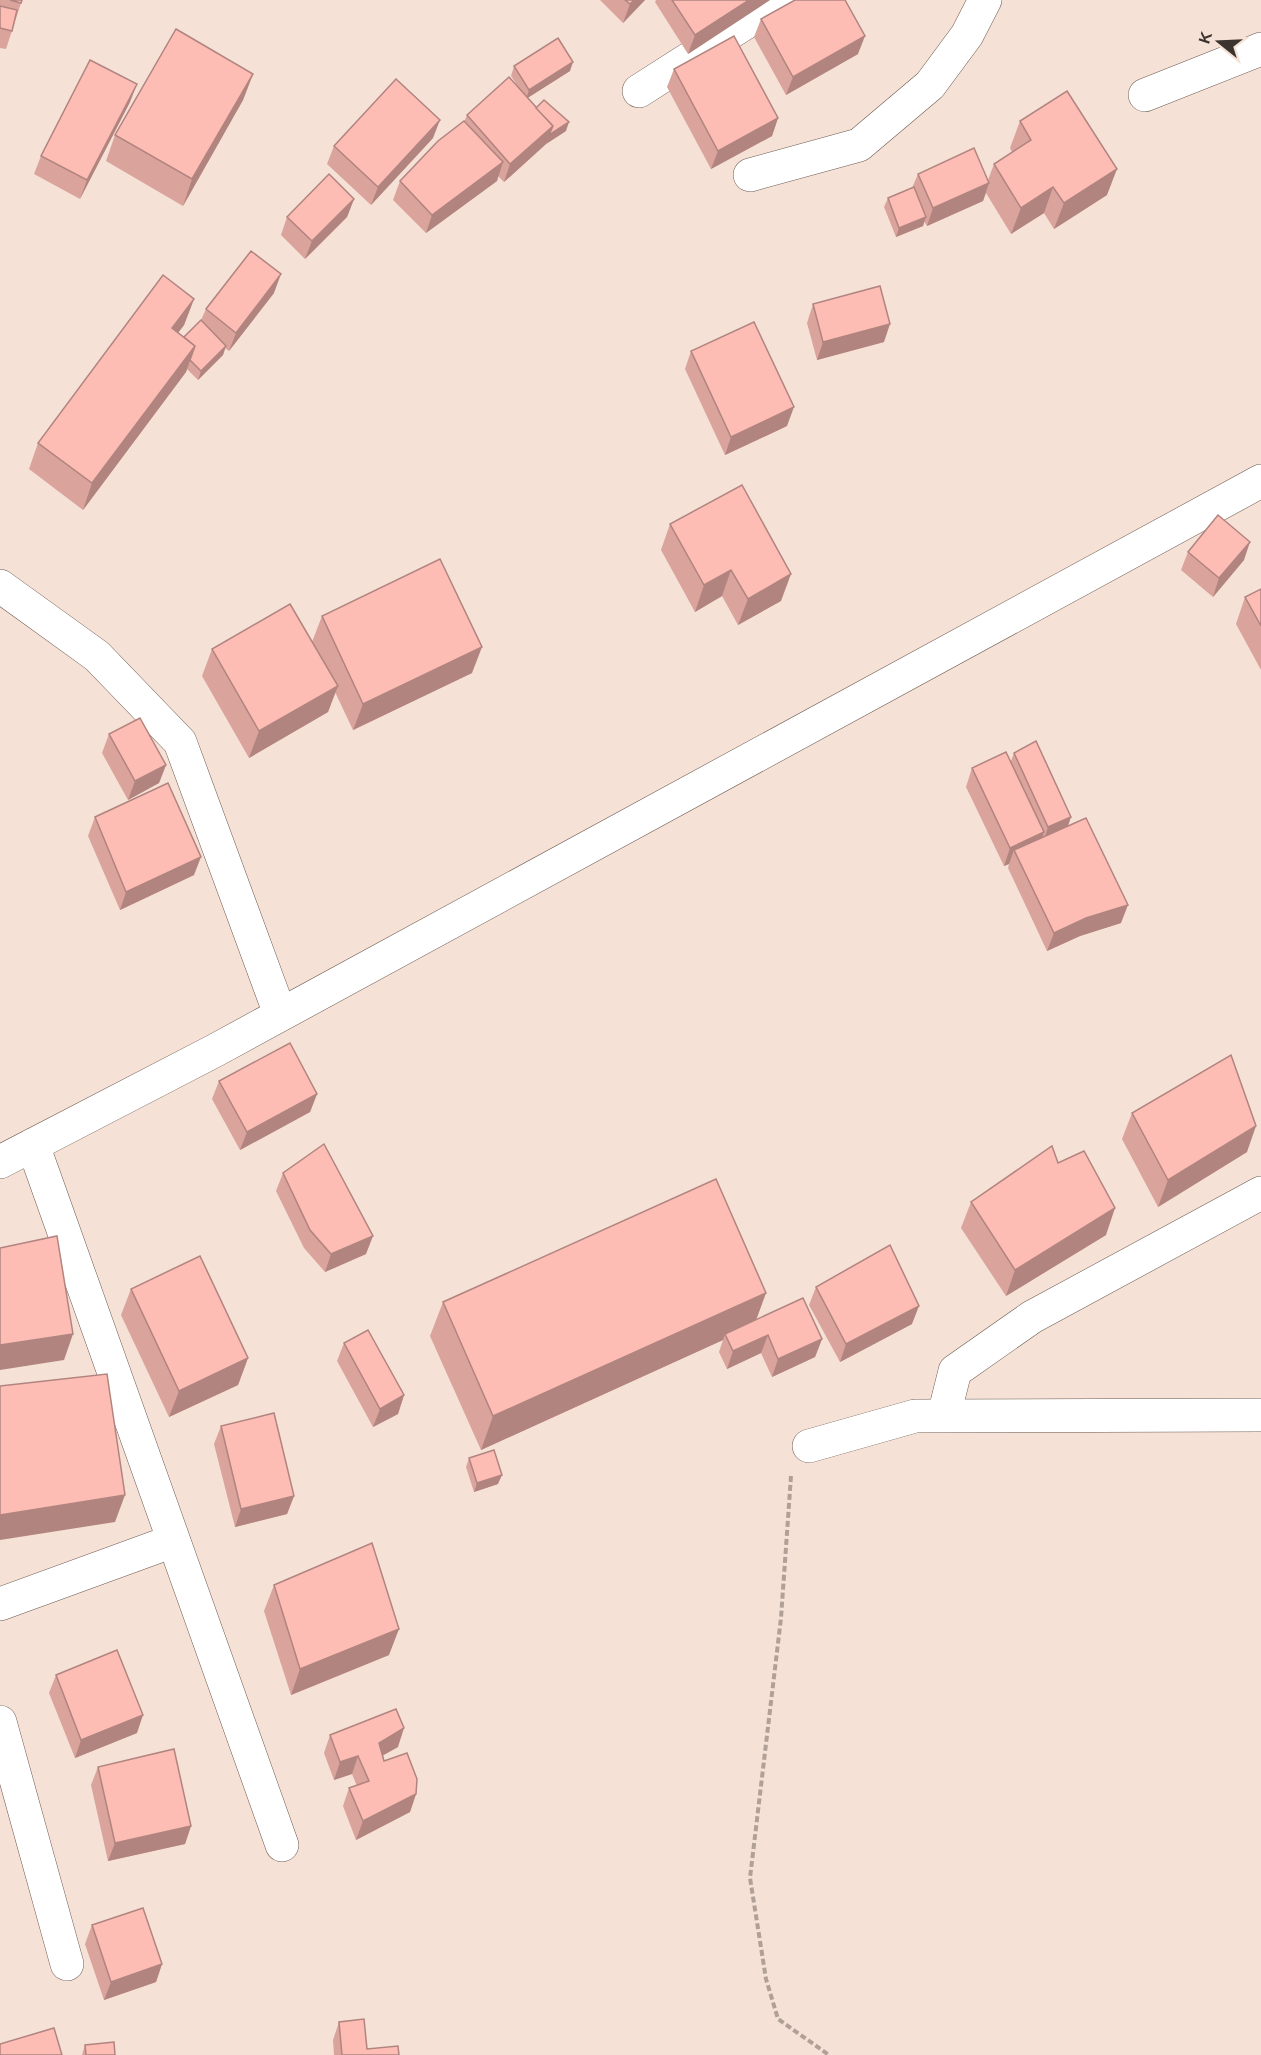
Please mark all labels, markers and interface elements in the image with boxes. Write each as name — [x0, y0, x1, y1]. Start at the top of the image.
north arrow — [1189, 12, 1249, 72]
text: K — [1195, 29, 1215, 46]

